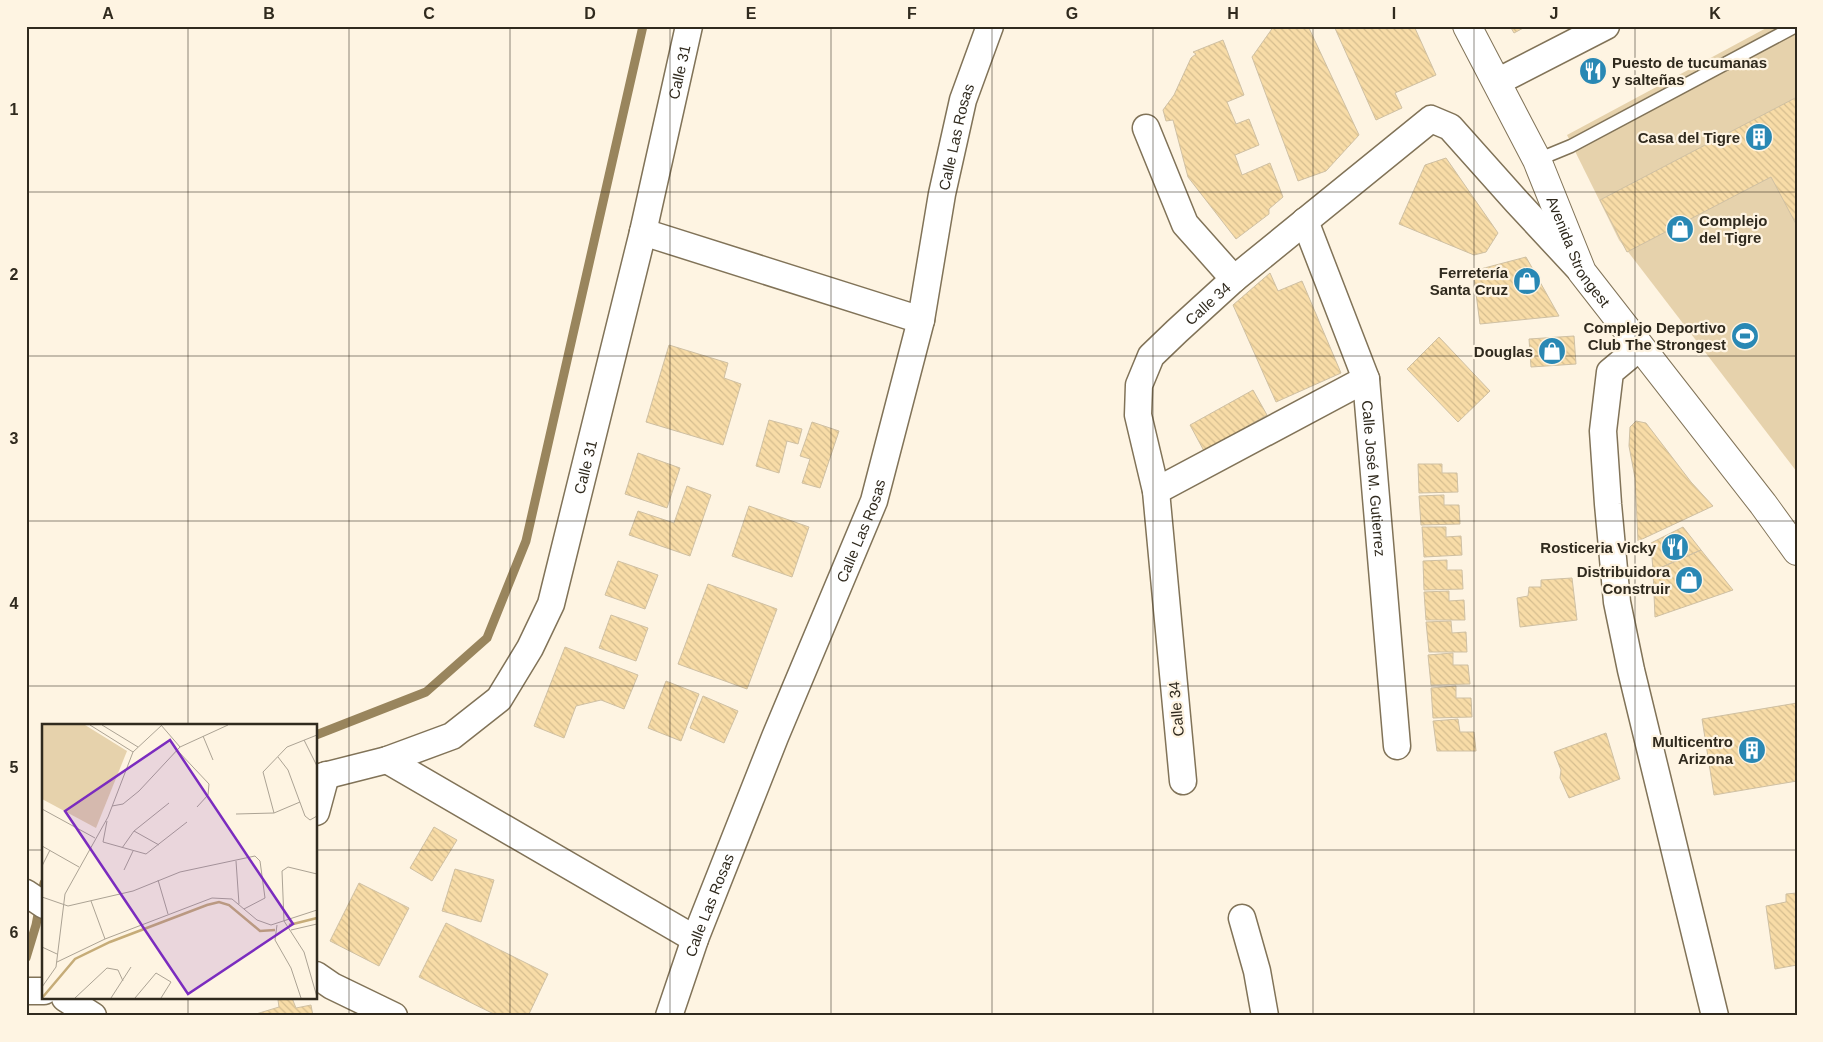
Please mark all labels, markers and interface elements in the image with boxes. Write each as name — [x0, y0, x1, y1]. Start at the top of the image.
text: A — [102, 5, 114, 22]
text: B — [263, 5, 275, 22]
text: C — [423, 5, 435, 22]
text: D — [584, 5, 596, 22]
text: E — [746, 5, 757, 22]
text: F — [907, 5, 917, 22]
text: G — [1066, 5, 1078, 22]
text: H — [1227, 5, 1239, 22]
text: I — [1392, 5, 1396, 22]
text: J — [1550, 5, 1558, 22]
text: K — [1709, 5, 1721, 22]
street label: Calle 31 — [664, 43, 693, 101]
place label: Puesto de tucumanas y salteñas — [1612, 54, 1767, 88]
restaurant icon: Puesto de tucumanas y salteñas — [1578, 56, 1608, 86]
street label: Calle Las Rosas — [935, 81, 977, 192]
text: 1 — [10, 101, 19, 118]
building icon: Casa del Tigre — [1744, 122, 1774, 152]
place label: Casa del Tigre — [1638, 129, 1740, 146]
street label: Avenida Strongest — [1544, 194, 1615, 310]
place label: Complejo del Tigre — [1699, 212, 1767, 246]
shop icon: Complejo del Tigre — [1665, 214, 1695, 244]
place label: Ferretería Santa Cruz — [1430, 264, 1509, 298]
text: 2 — [10, 266, 19, 283]
shop icon: Ferretería Santa Cruz — [1512, 266, 1542, 296]
street label: Calle 34 — [1181, 278, 1233, 328]
place label: Complejo Deportivo Club The Strongest — [1583, 319, 1726, 353]
sports icon: Complejo Deportivo Club The Strongest — [1730, 321, 1760, 351]
shop icon: Douglas — [1537, 336, 1567, 366]
place label: Douglas — [1474, 343, 1533, 360]
street label: Calle José M. Gutierrez — [1359, 399, 1389, 557]
text: 3 — [10, 430, 19, 447]
street label: Calle 31 — [570, 438, 600, 496]
street label: Calle Las Rosas — [832, 477, 888, 585]
restaurant icon: Rosticeria Vicky — [1660, 532, 1690, 562]
place label: Rosticeria Vicky — [1540, 539, 1657, 556]
place label: Distribuidora Construir — [1577, 563, 1671, 597]
shop icon: Distribuidora Construir — [1674, 565, 1704, 595]
text: 4 — [10, 595, 19, 612]
street label: Calle 34 — [1165, 681, 1187, 737]
inset map — [42, 724, 318, 1000]
place label: Multicentro Arizona — [1652, 733, 1734, 767]
building icon: Multicentro Arizona — [1737, 735, 1767, 765]
text: 5 — [10, 759, 19, 776]
street label: Calle Las Rosas — [681, 851, 737, 959]
text: 6 — [10, 924, 19, 941]

